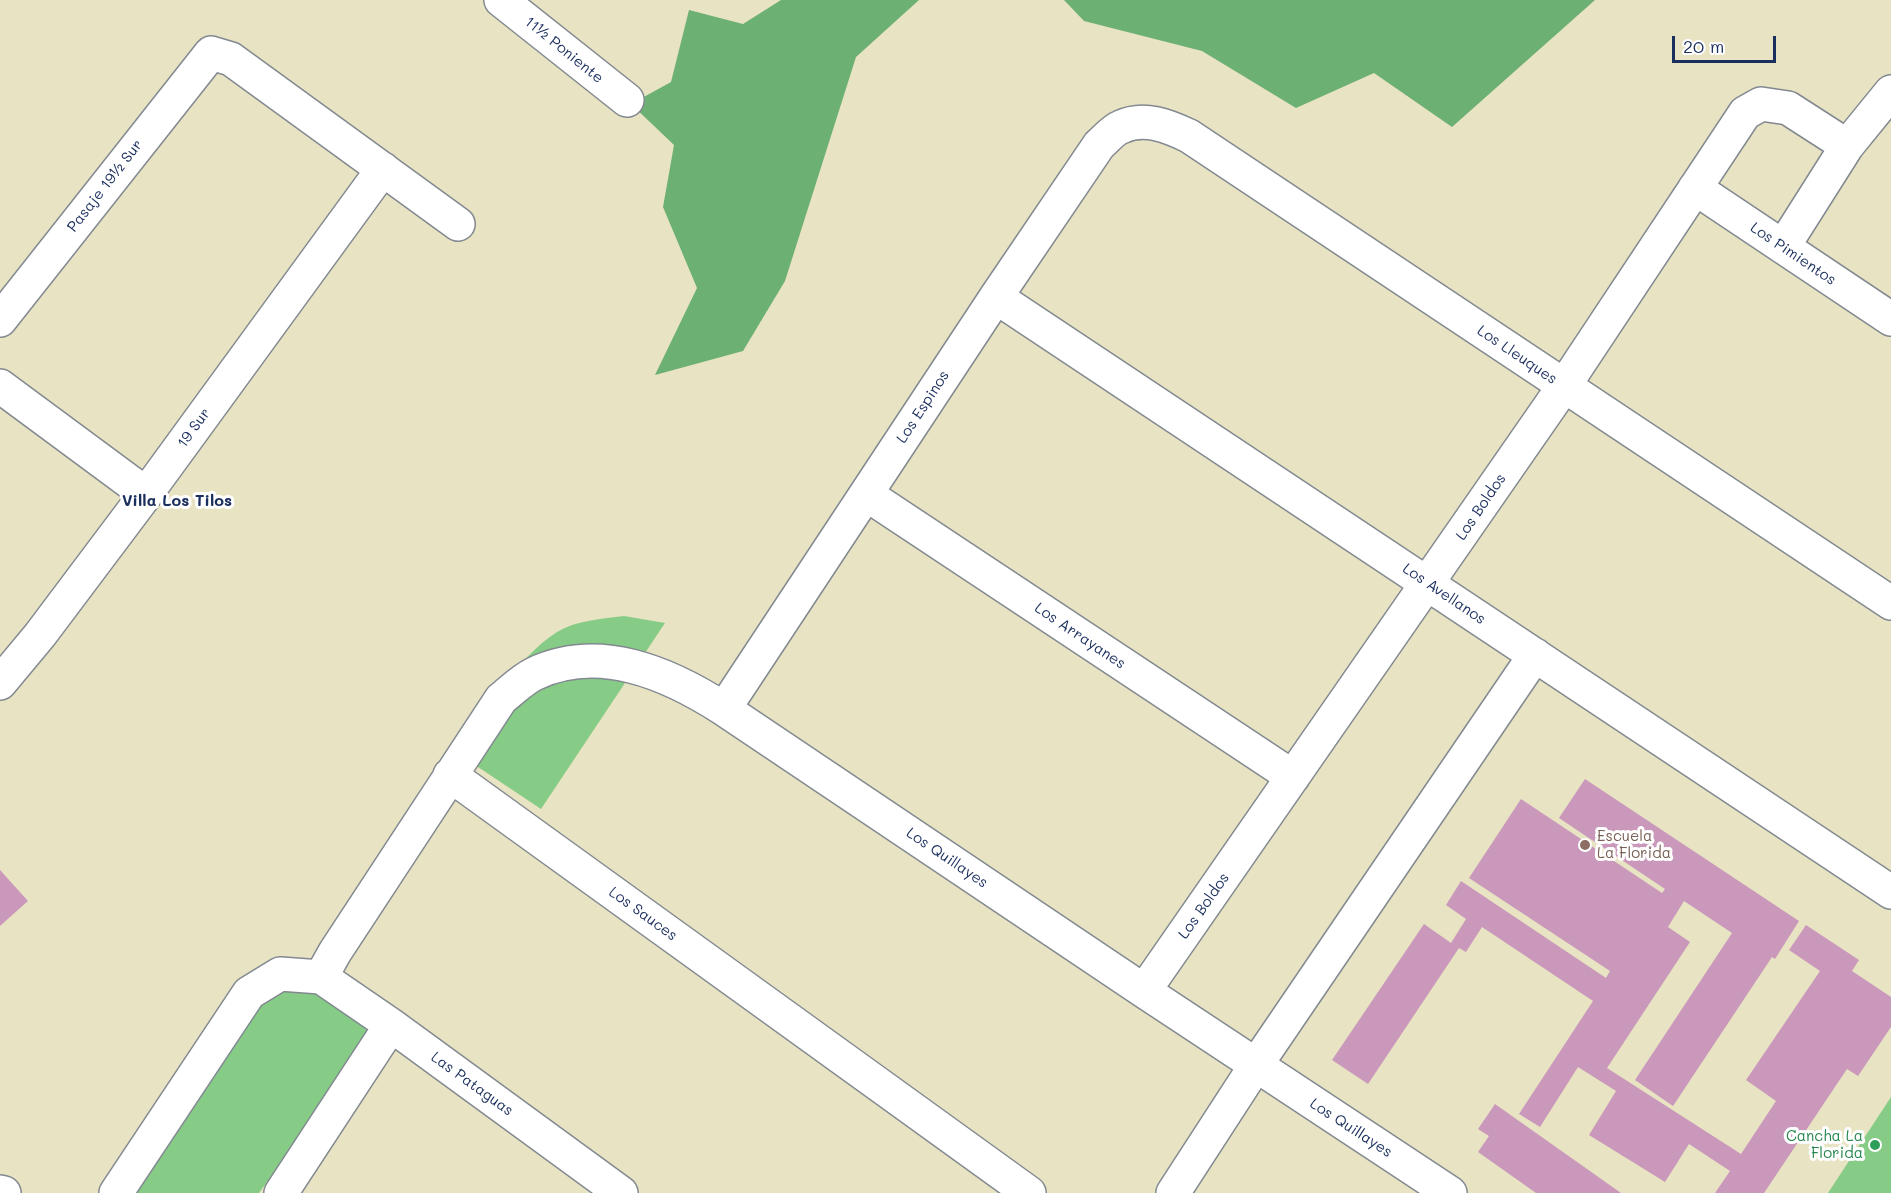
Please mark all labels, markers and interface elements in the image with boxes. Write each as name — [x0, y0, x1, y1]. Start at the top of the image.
street label: 11½ Poniente — [521, 13, 607, 87]
scale bar — [1675, 24, 1778, 62]
text: 20 m — [1683, 34, 1724, 58]
street label: Pasaje 19½ Sur — [63, 136, 147, 236]
street label: Los Pimientos — [1747, 219, 1839, 289]
street label: Los Lleuques — [1474, 322, 1560, 388]
street label: Los Espinos — [893, 367, 953, 447]
street label: 19 Sur — [174, 405, 214, 451]
street label: Los Boldos — [1452, 470, 1510, 544]
district label: Villa Los Tilos — [122, 491, 232, 511]
street label: Los Avellanos — [1399, 560, 1489, 628]
street label: Los Arrayanes — [1031, 599, 1129, 673]
street label: Los Quillayes — [903, 824, 991, 892]
place label: Escuela La Florida — [1597, 827, 1671, 862]
marker: Escuela La Florida — [1578, 838, 1592, 852]
street label: Los Boldos — [1175, 869, 1233, 943]
street label: Los Sauces — [605, 883, 681, 945]
street label: Las Pataguas — [427, 1048, 517, 1120]
street label: Los Quillayes — [1306, 1095, 1396, 1161]
place label: Cancha La Florida — [1786, 1127, 1863, 1162]
marker: Cancha La Florida — [1868, 1138, 1882, 1152]

